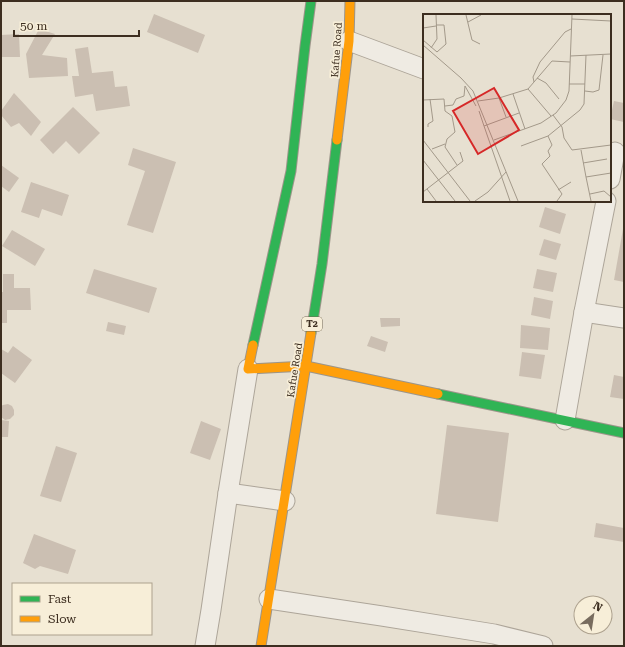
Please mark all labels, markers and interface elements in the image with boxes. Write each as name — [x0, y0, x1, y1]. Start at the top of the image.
scale bar — [14, 12, 139, 38]
inset map — [423, 14, 611, 202]
text: 50 m — [20, 19, 47, 33]
street label: Kafue Road — [329, 21, 344, 78]
road number: T2 — [302, 317, 322, 331]
street label: Kafue Road — [285, 341, 304, 398]
legend — [12, 583, 152, 635]
text: Fast — [48, 592, 72, 606]
north arrow — [573, 595, 613, 635]
text: N — [591, 599, 605, 615]
text: Slow — [48, 612, 76, 626]

